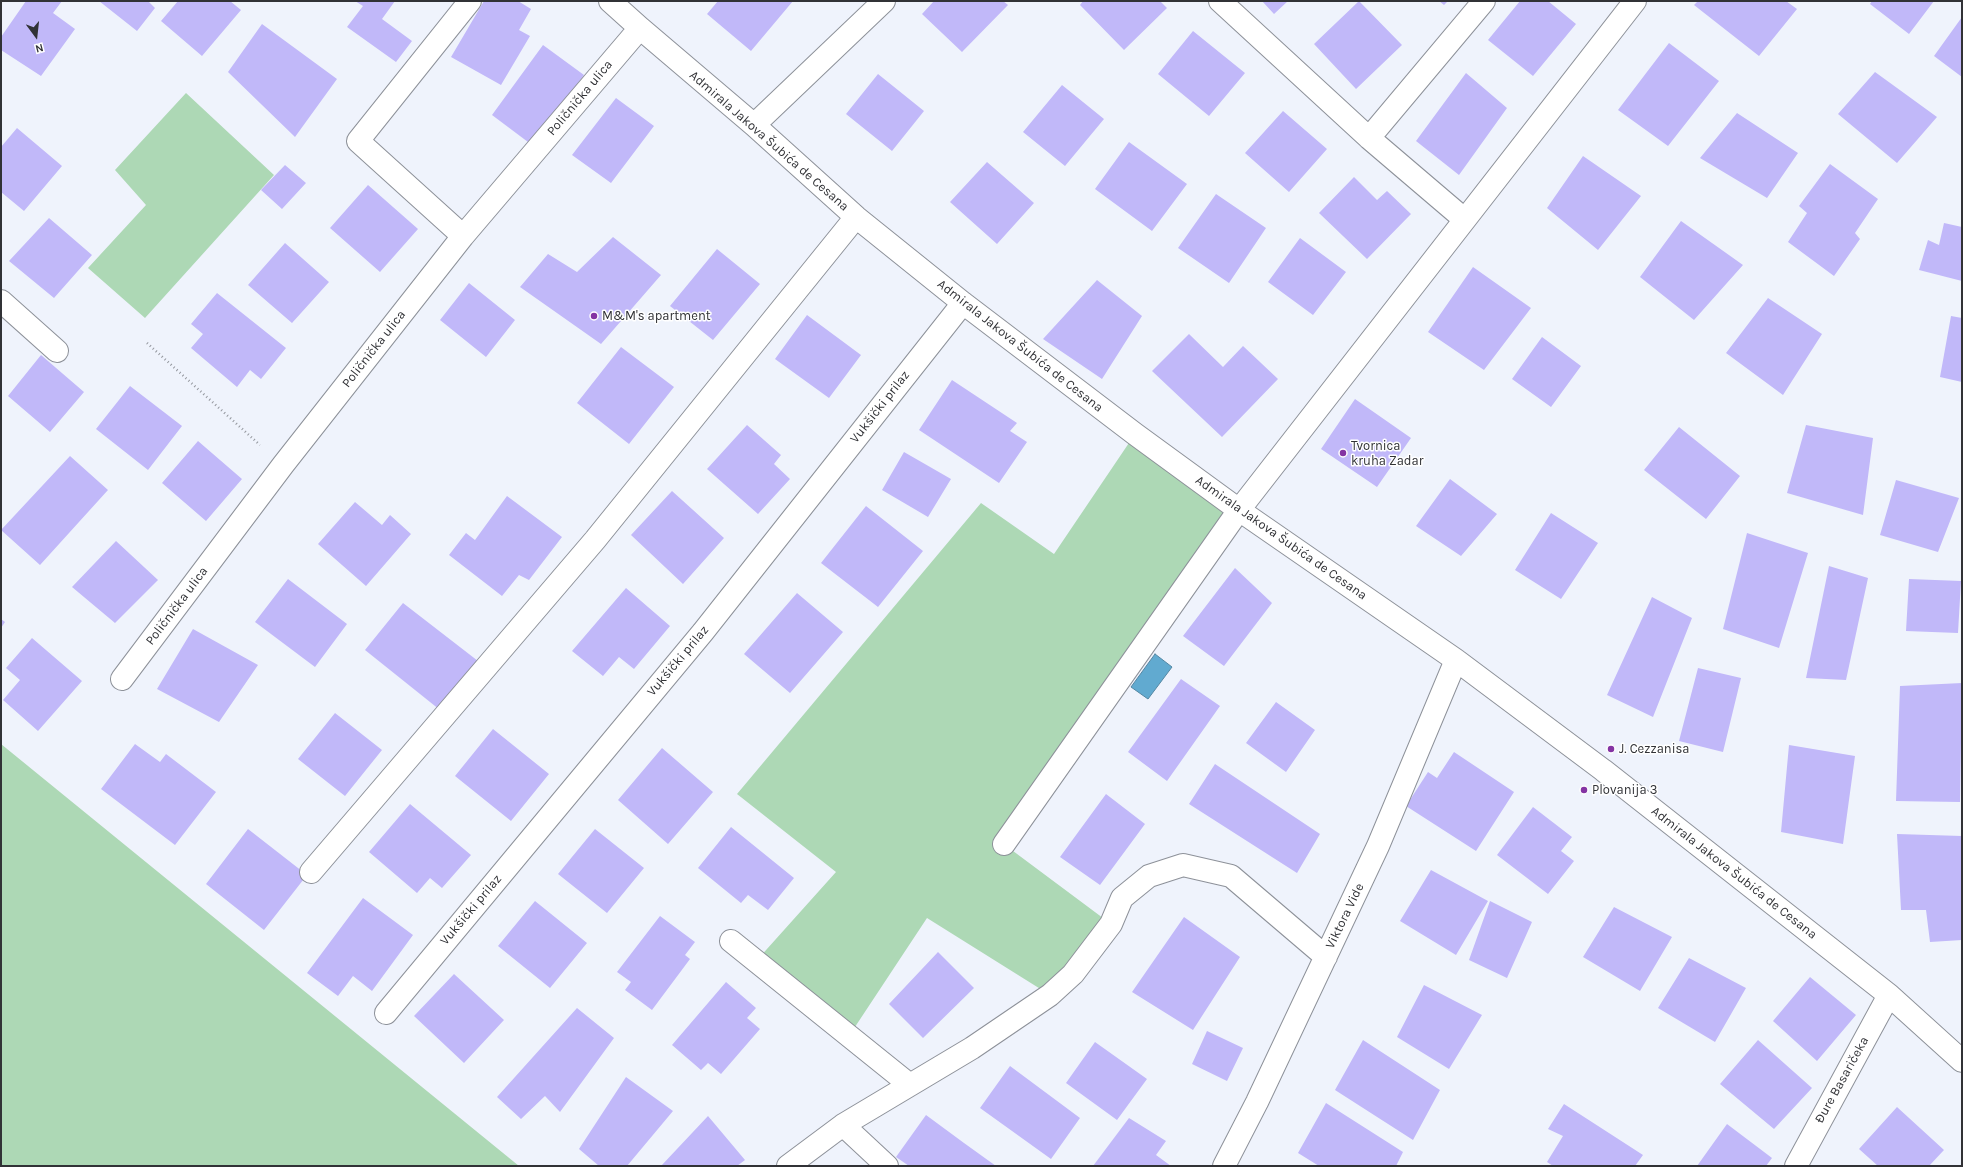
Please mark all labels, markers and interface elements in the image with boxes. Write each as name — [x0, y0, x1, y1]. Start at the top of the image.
north arrow — [16, 16, 56, 56]
text: N — [34, 41, 45, 55]
street label: Poličnička ulica — [544, 57, 616, 139]
street label: Admirala Jakova Šubića de Cesana — [686, 68, 852, 214]
street label: Admirala Jakova Šubića de Cesana — [934, 276, 1106, 416]
street label: Poličnička ulica — [339, 307, 409, 391]
place label: M&M's apartment — [602, 308, 711, 324]
marker: M&M's apartment — [589, 311, 599, 321]
street label: Vukšički prilaz — [847, 368, 913, 446]
place label: Tvornica kruha Zadar — [1351, 438, 1423, 469]
marker: Tvornica kruha Zadar — [1338, 448, 1348, 458]
street label: Admirala Jakova Šubića de Cesana — [1192, 473, 1370, 603]
street label: Poličnička ulica — [143, 564, 211, 648]
street label: Vukšički prilaz — [644, 623, 712, 699]
place label: J. Cezzanisa — [1619, 741, 1689, 757]
marker: J. Cezzanisa — [1606, 744, 1616, 754]
place label: Plovanija 3 — [1592, 782, 1657, 798]
marker: Plovanija 3 — [1579, 785, 1589, 795]
street label: Admirala Jakova Šubića de Cesana — [1648, 803, 1820, 943]
street label: Vukšički prilaz — [437, 872, 505, 948]
street label: Viktora Vide — [1322, 881, 1368, 951]
street label: Đure Basaričeka — [1812, 1034, 1872, 1126]

